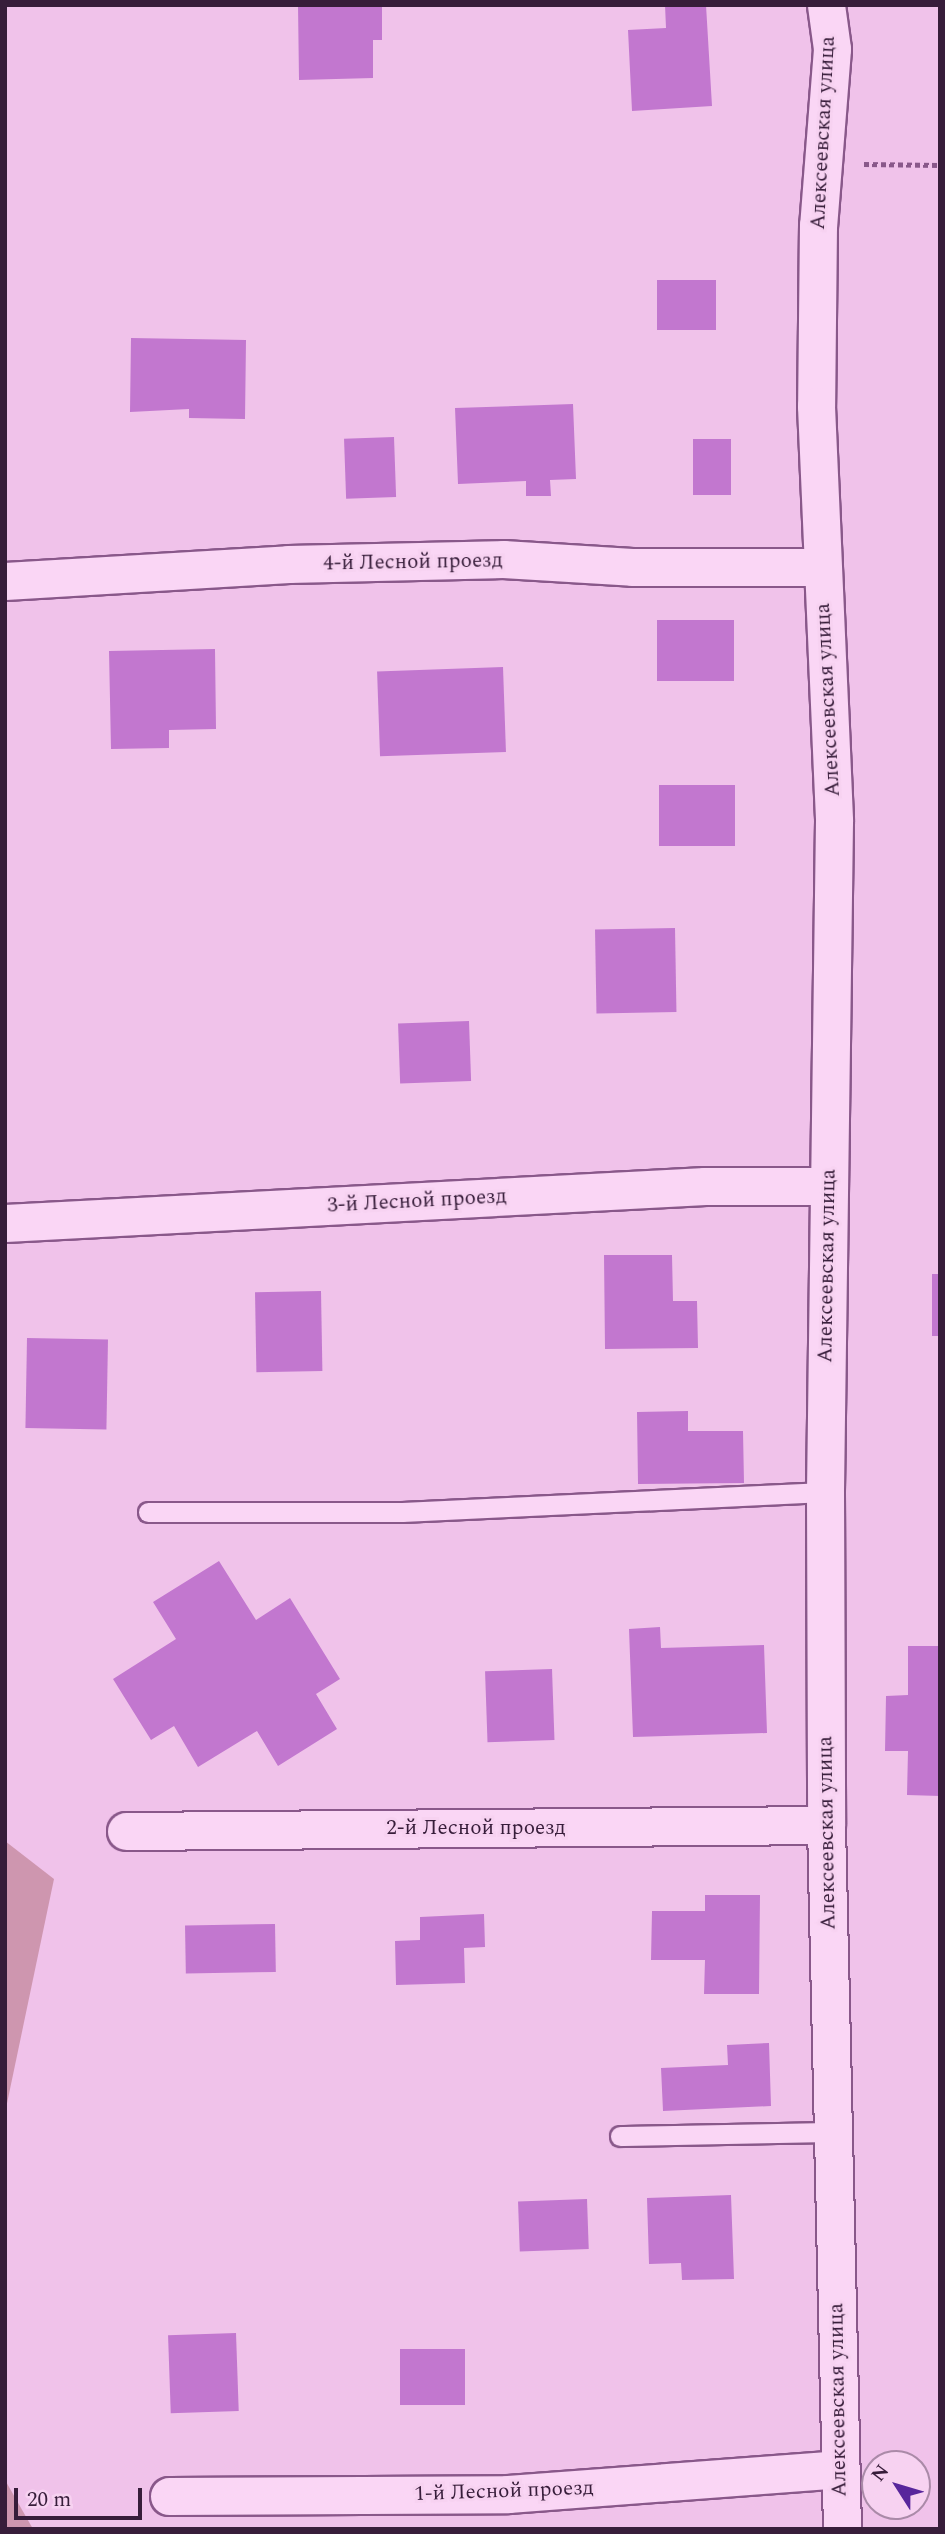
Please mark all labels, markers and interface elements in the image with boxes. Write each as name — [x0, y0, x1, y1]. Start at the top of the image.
street label: Алексеевская улица — [805, 36, 841, 230]
street label: 4-й Лесной проезд — [323, 548, 503, 576]
street label: Алексеевская улица — [810, 603, 846, 797]
street label: Алексеевская улица — [813, 1169, 841, 1363]
street label: 3-й Лесной проезд — [327, 1184, 507, 1218]
street label: Алексеевская улица — [813, 1736, 841, 1930]
street label: 2-й Лесной проезд — [386, 1815, 566, 1841]
street label: Алексеевская улица — [824, 2303, 852, 2497]
north arrow — [861, 2450, 931, 2520]
text: N — [864, 2458, 897, 2488]
scale bar — [18, 2474, 145, 2518]
street label: 1-й Лесной проезд — [414, 2475, 594, 2507]
text: 20 m — [27, 2484, 71, 2516]

